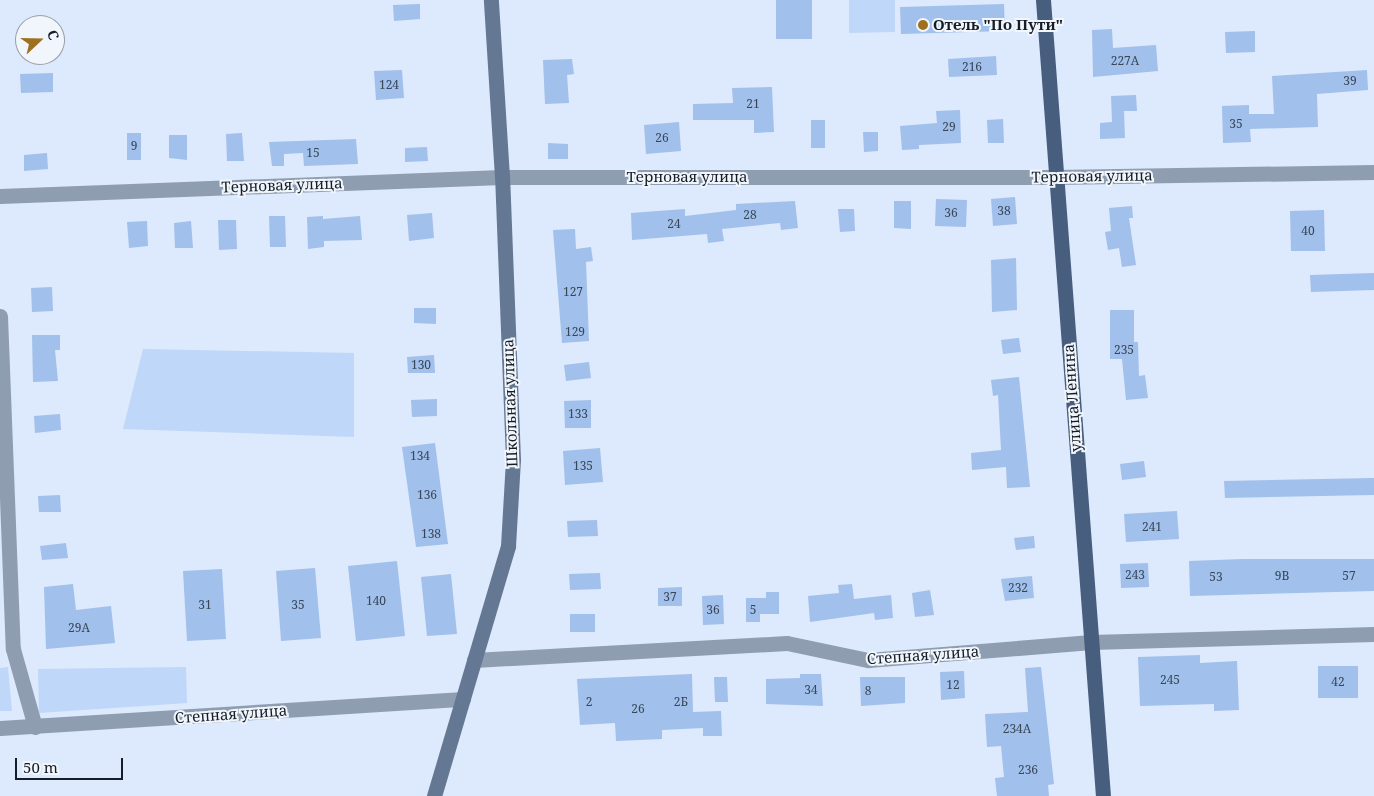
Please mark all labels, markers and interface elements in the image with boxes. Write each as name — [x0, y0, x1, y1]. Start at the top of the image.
north arrow — [15, 15, 65, 65]
place label: Отель "По Пути" — [933, 16, 1063, 34]
marker: Отель "По Пути" — [917, 19, 929, 31]
text: С — [43, 27, 64, 43]
house number: 227А — [1111, 54, 1139, 68]
house number: 216 — [962, 60, 982, 74]
house number: 39 — [1343, 74, 1357, 88]
house number: 124 — [379, 78, 399, 92]
house number: 21 — [746, 97, 760, 111]
house number: 35 — [1229, 117, 1243, 131]
house number: 29 — [942, 120, 956, 134]
house number: 26 — [655, 131, 669, 145]
house number: 9 — [131, 139, 137, 153]
house number: 15 — [306, 146, 320, 160]
street label: Терновая улица — [1031, 166, 1153, 186]
street label: Терновая улица — [626, 168, 748, 186]
street label: Терновая улица — [221, 174, 343, 196]
house number: 38 — [997, 204, 1011, 218]
house number: 36 — [944, 206, 958, 220]
house number: 28 — [743, 208, 757, 222]
house number: 24 — [667, 217, 681, 231]
house number: 40 — [1301, 224, 1315, 238]
house number: 127 — [563, 285, 583, 299]
house number: 129 — [565, 325, 585, 339]
street label: Школьная улица — [499, 339, 521, 467]
house number: 235 — [1114, 343, 1134, 357]
street label: улица Ленина — [1059, 344, 1085, 452]
house number: 130 — [411, 358, 431, 372]
house number: 133 — [568, 407, 588, 421]
house number: 134 — [410, 449, 430, 463]
house number: 135 — [573, 459, 593, 473]
house number: 136 — [417, 488, 437, 502]
house number: 241 — [1142, 520, 1162, 534]
house number: 138 — [421, 527, 441, 541]
house number: 243 — [1125, 568, 1145, 582]
house number: 9В — [1275, 569, 1289, 583]
house number: 57 — [1342, 569, 1356, 583]
house number: 53 — [1209, 570, 1223, 584]
house number: 232 — [1008, 581, 1028, 595]
house number: 37 — [663, 590, 677, 604]
house number: 140 — [366, 594, 386, 608]
house number: 31 — [198, 598, 212, 612]
house number: 35 — [291, 598, 305, 612]
house number: 36 — [706, 603, 720, 617]
house number: 5 — [750, 603, 756, 617]
house number: 29А — [68, 621, 90, 635]
street label: Степная улица — [866, 642, 980, 668]
house number: 245 — [1160, 673, 1180, 687]
house number: 42 — [1331, 675, 1345, 689]
house number: 12 — [946, 678, 960, 692]
house number: 34 — [804, 683, 818, 697]
house number: 8 — [865, 684, 871, 698]
house number: 2 — [586, 695, 592, 709]
house number: 2Б — [674, 695, 688, 709]
street label: Степная улица — [174, 701, 288, 727]
house number: 26 — [631, 702, 645, 716]
house number: 234А — [1003, 722, 1031, 736]
scale bar — [18, 748, 125, 780]
text: 50 m — [23, 757, 58, 777]
house number: 236 — [1018, 763, 1038, 777]

